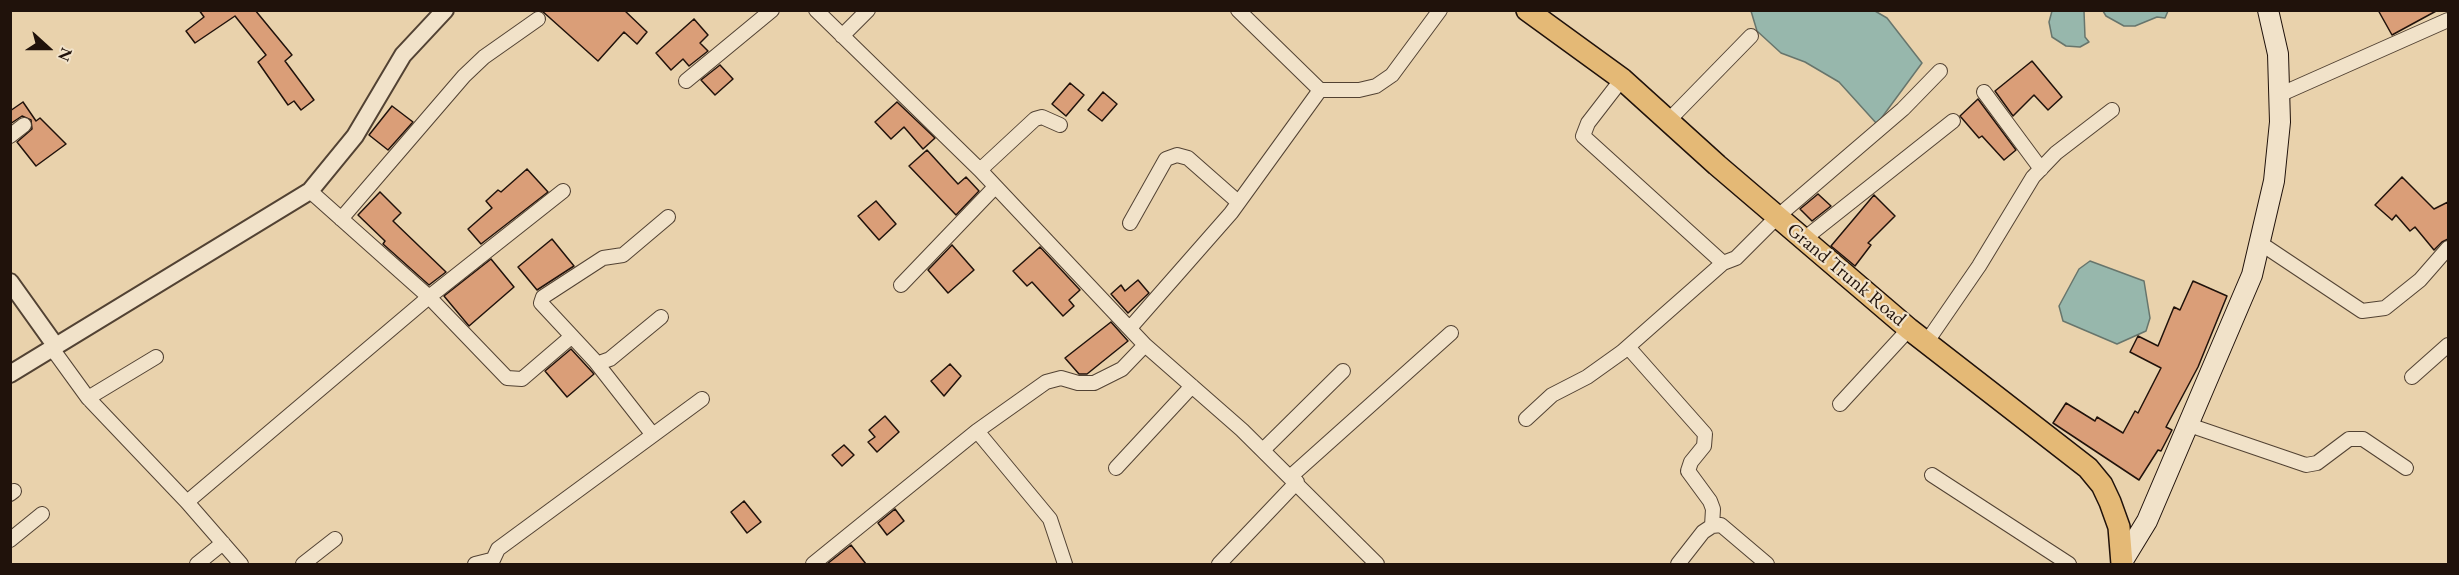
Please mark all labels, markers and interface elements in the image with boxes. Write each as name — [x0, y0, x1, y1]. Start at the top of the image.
north arrow — [18, 18, 78, 78]
text: N — [53, 45, 77, 64]
street label: Grand Trunk Road — [1781, 218, 1911, 332]

